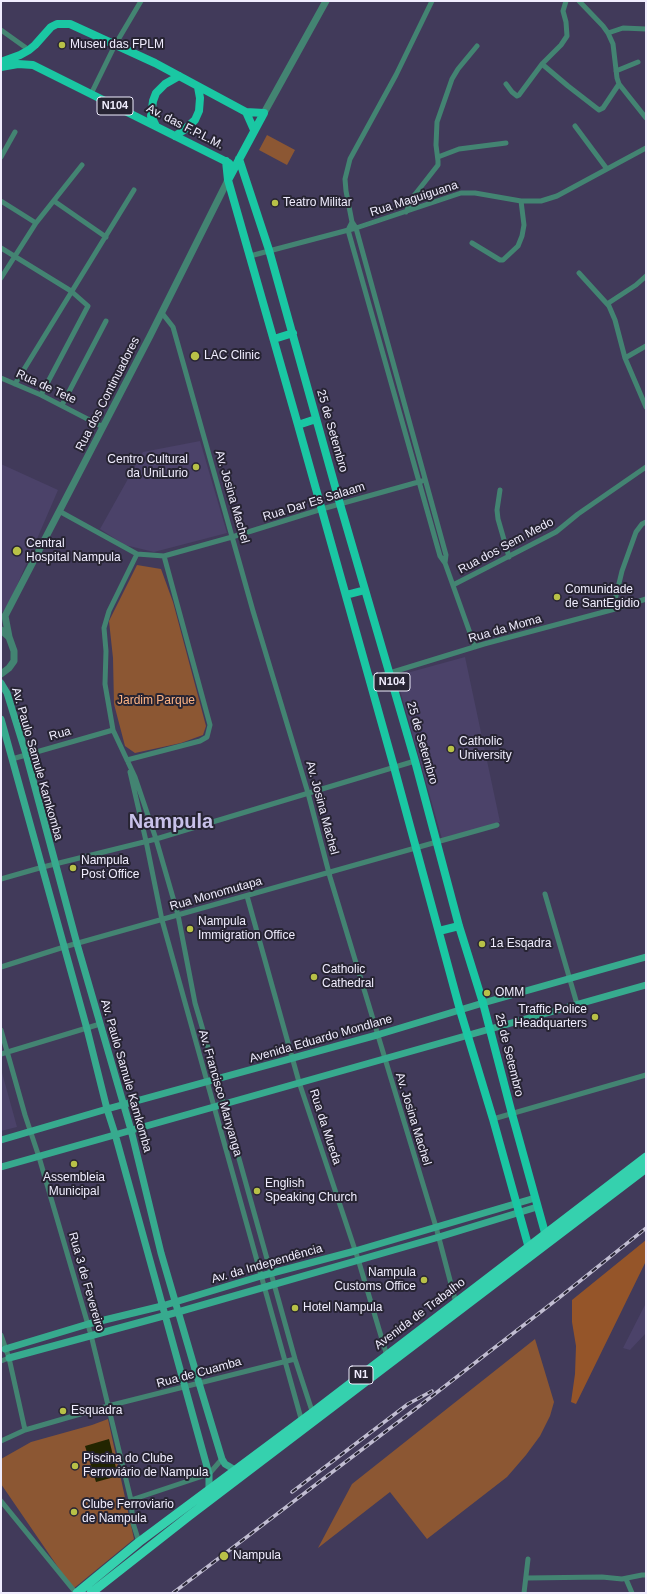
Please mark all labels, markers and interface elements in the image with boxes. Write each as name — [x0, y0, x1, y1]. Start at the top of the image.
place label: Museu das FPLM — [70, 38, 164, 52]
marker: Museu das FPLM — [57, 40, 67, 50]
road number: N104 — [97, 97, 133, 115]
street label: Av. das F.P.L.M. — [144, 101, 226, 153]
street label: Rua Maguiguana — [368, 178, 460, 220]
place label: Teatro Militar — [283, 196, 352, 210]
marker: Teatro Militar — [270, 198, 280, 208]
street label: Rua dos Continuadores — [73, 335, 143, 453]
place label: LAC Clinic — [204, 349, 260, 363]
marker: LAC Clinic — [189, 350, 201, 362]
street label: Rua de Tete — [14, 367, 78, 407]
street label: 25 de Setembro — [313, 388, 351, 474]
street label: Av. Josina Machel — [212, 449, 252, 545]
place label: Centro Cultural da UniLurio — [107, 453, 188, 481]
marker: Centro Cultural da UniLurio — [191, 462, 201, 472]
street label: Rua Dar Es Salaam — [261, 480, 367, 524]
street label: Rua dos Sem Medo — [456, 515, 556, 577]
place label: Central Hospital Nampula — [26, 537, 121, 565]
marker: Central Hospital Nampula — [11, 545, 23, 557]
place label: Comunidade de SantEgidio — [565, 583, 640, 611]
marker: Comunidade de SantEgidio — [552, 592, 562, 602]
street label: Rua da Moma — [467, 612, 543, 646]
road number: N104 — [374, 673, 410, 691]
street label: Av. Paulo Samule Kamkomba — [8, 686, 66, 842]
park label: Jardim Parque — [117, 694, 195, 708]
street label: 25 de Setembro — [403, 700, 441, 786]
street label: Rua — [47, 724, 73, 744]
place label: Catholic University — [459, 735, 512, 763]
marker: Catholic University — [446, 744, 456, 754]
street label: Av. Josina Machel — [303, 760, 341, 856]
district label: Nampula — [129, 810, 213, 834]
place label: Nampula Post Office — [81, 854, 139, 882]
marker: Nampula Post Office — [68, 863, 78, 873]
street label: Rua Monomutapa — [168, 874, 264, 914]
place label: Nampula Immigration Office — [198, 915, 295, 943]
marker: Nampula Immigration Office — [185, 924, 195, 934]
place label: 1a Esqadra — [490, 937, 551, 951]
marker: 1a Esqadra — [477, 939, 487, 949]
place label: Catholic Cathedral — [322, 963, 374, 991]
marker: Catholic Cathedral — [309, 972, 319, 982]
place label: OMM — [495, 986, 524, 1000]
marker: OMM — [482, 988, 492, 998]
street label: Av. Paulo Samule Kamkomba — [97, 998, 155, 1154]
place label: Traffic Police Headquarters — [514, 1003, 587, 1031]
street label: Avenida Eduardo Mondlane — [248, 1012, 394, 1066]
street label: 25 de Setembro — [492, 1012, 526, 1098]
marker: Traffic Police Headquarters — [590, 1012, 600, 1022]
street label: Av. Francisco Manyanga — [195, 1028, 245, 1158]
street label: Av. Josina Machel — [392, 1071, 434, 1167]
street label: Rua da Mueda — [306, 1087, 344, 1167]
marker: Assembleia Municipal — [69, 1159, 79, 1169]
place label: Assembleia Municipal — [43, 1171, 105, 1199]
place label: English Speaking Church — [265, 1177, 357, 1205]
marker: English Speaking Church — [252, 1186, 262, 1196]
street label: Rua 3 de Fevereiro — [65, 1231, 107, 1333]
street label: Av. da Independência — [210, 1241, 324, 1287]
place label: Nampula Customs Office — [334, 1266, 416, 1294]
street label: Avenida de Trabalho — [372, 1275, 468, 1353]
marker: Nampula Customs Office — [419, 1275, 429, 1285]
place label: Hotel Nampula — [303, 1301, 382, 1315]
marker: Hotel Nampula — [290, 1303, 300, 1313]
street label: Rua de Cuamba — [155, 1355, 243, 1391]
road number: N1 — [349, 1366, 373, 1384]
place label: Esquadra — [71, 1404, 122, 1418]
marker: Esquadra — [58, 1406, 68, 1416]
place label: Piscina do Clube Ferroviário de Nampula — [83, 1452, 208, 1480]
marker: Piscina do Clube Ferroviário de Nampula — [70, 1461, 80, 1471]
place label: Clube Ferroviario de Nampula — [82, 1498, 174, 1526]
marker: Clube Ferroviario de Nampula — [69, 1507, 79, 1517]
place label: Nampula — [233, 1549, 281, 1563]
marker: Nampula — [218, 1550, 230, 1562]

